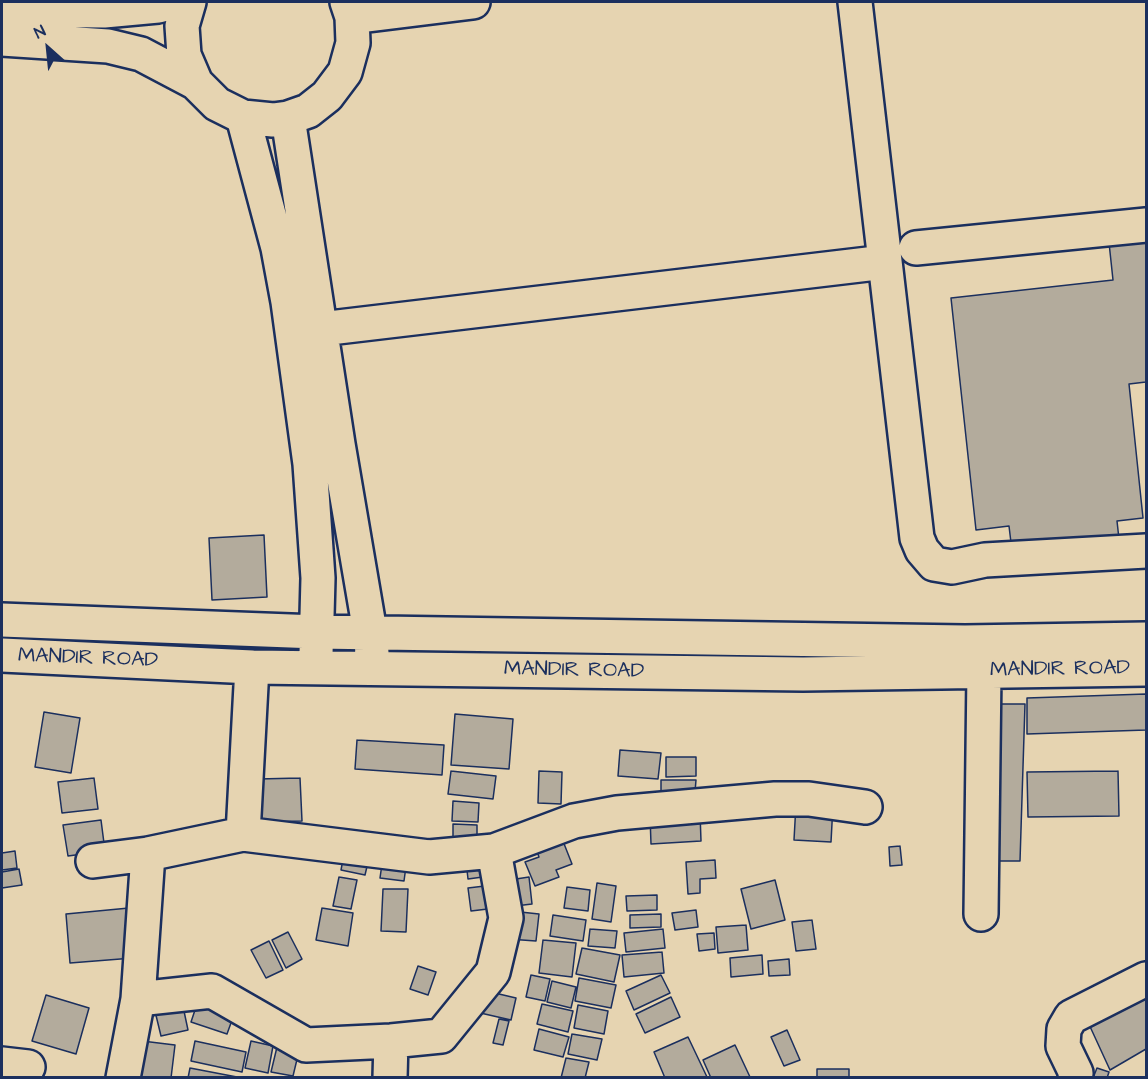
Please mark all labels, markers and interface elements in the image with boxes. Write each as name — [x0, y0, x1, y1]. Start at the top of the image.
north arrow — [18, 18, 78, 78]
text: N — [30, 20, 49, 44]
street label: MANDIR ROAD — [17, 644, 159, 674]
street label: MANDIR ROAD — [990, 656, 1130, 684]
street label: MANDIR ROAD — [504, 657, 644, 685]

